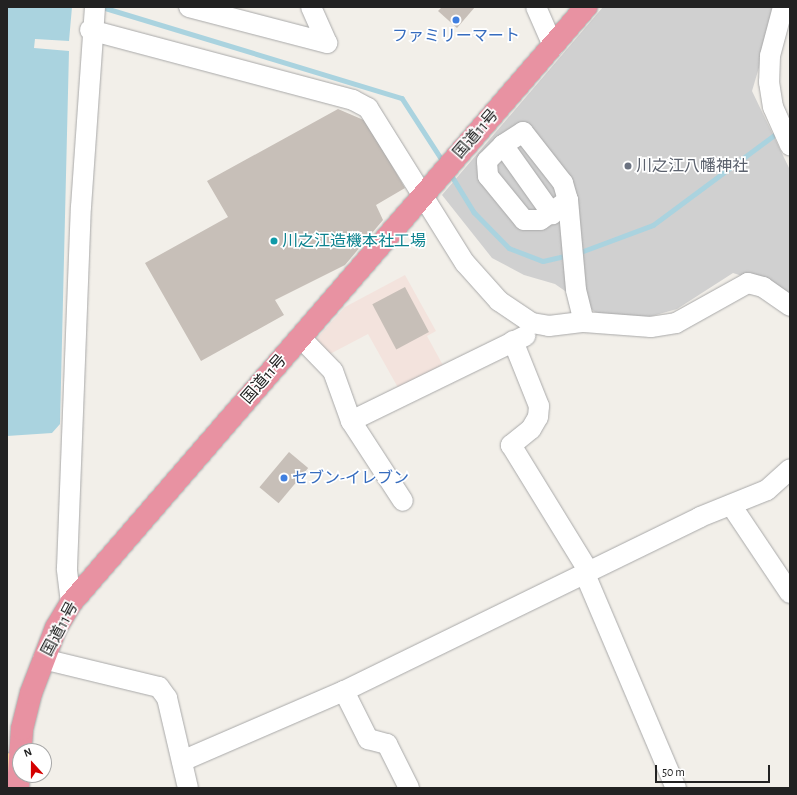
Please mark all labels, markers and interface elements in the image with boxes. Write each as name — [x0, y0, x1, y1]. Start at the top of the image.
marker: ファミリーマート — [451, 15, 461, 25]
place label: ファミリーマート — [392, 26, 520, 46]
street label: 国道11号 — [449, 105, 503, 163]
place label: 川之江八幡神社 — [636, 156, 748, 176]
marker: 川之江八幡神社 — [623, 161, 633, 171]
place label: 川之江造機本社工場 — [282, 231, 426, 251]
marker: 川之江造機本社工場 — [269, 236, 279, 246]
street label: 国道11号 — [237, 350, 291, 408]
place label: セブン-イレブン — [292, 468, 409, 488]
marker: セブン-イレブン — [279, 473, 289, 483]
street label: 国道11号 — [38, 598, 82, 660]
north arrow — [12, 743, 52, 783]
text: N — [22, 746, 33, 759]
scale bar — [657, 757, 772, 783]
text: 50 m — [662, 766, 685, 778]

